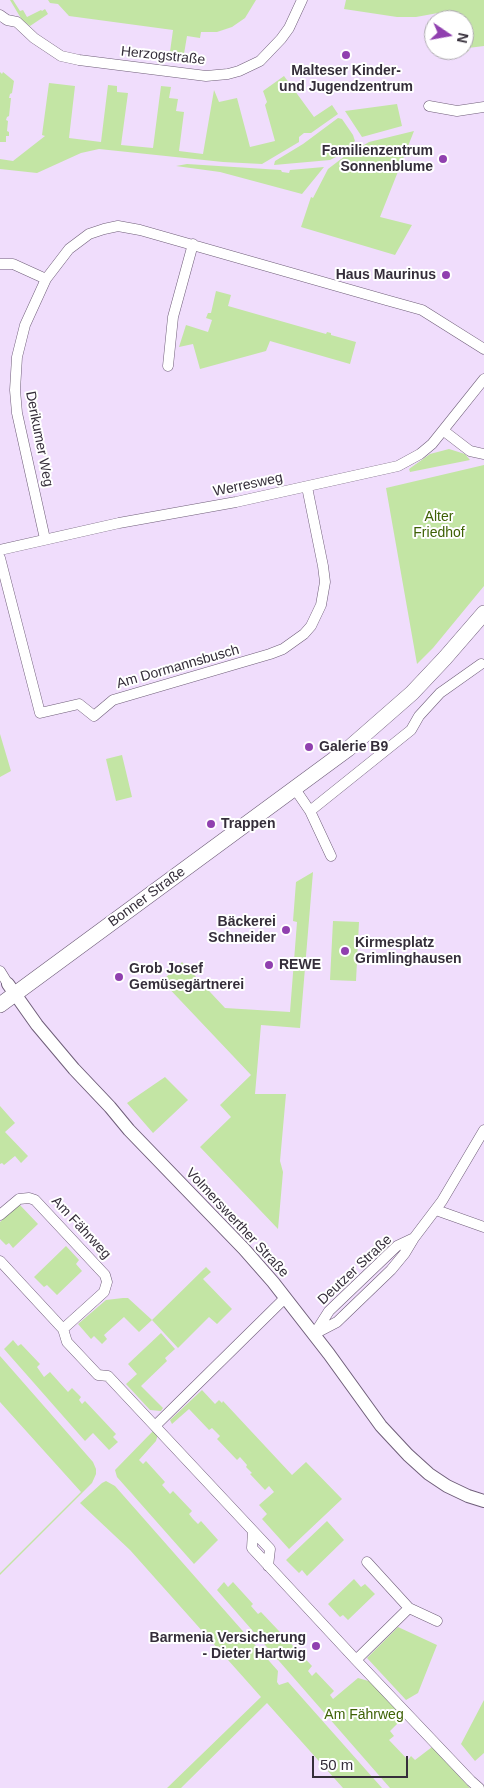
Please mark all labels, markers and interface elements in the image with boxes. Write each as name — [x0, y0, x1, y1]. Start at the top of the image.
north arrow — [424, 10, 474, 60]
text: N — [454, 31, 472, 45]
street label: Herzogstraße — [120, 43, 206, 69]
marker: Malteser Kinder- und Jugendzentrum — [340, 49, 352, 61]
place label: Malteser Kinder- und Jugendzentrum — [279, 63, 413, 95]
place label: Familienzentrum Sonnenblume — [322, 143, 433, 176]
marker: Familienzentrum Sonnenblume — [437, 153, 449, 165]
place label: Haus Maurinus — [336, 267, 436, 283]
marker: Haus Maurinus — [440, 269, 452, 281]
street label: Derikumer Weg — [22, 390, 56, 488]
street label: Werresweg — [212, 469, 284, 501]
park label: Alter Friedhof — [413, 509, 465, 542]
street label: Am Dormannsbusch — [115, 641, 241, 693]
place label: Galerie B9 — [319, 739, 388, 755]
marker: Galerie B9 — [303, 741, 315, 753]
place label: Trappen — [221, 816, 275, 832]
marker: Trappen — [205, 818, 217, 830]
street label: Bonner Straße — [105, 863, 189, 931]
place label: Bäckerei Schneider — [208, 914, 276, 946]
marker: Bäckerei Schneider — [280, 924, 292, 936]
place label: Kirmesplatz Grimlinghausen — [355, 935, 462, 968]
marker: Kirmesplatz Grimlinghausen — [339, 945, 351, 957]
place label: REWE — [279, 957, 321, 973]
marker: REWE — [263, 959, 275, 971]
place label: Grob Josef Gemüsegärtnerei — [129, 961, 244, 994]
marker: Grob Josef Gemüsegärtnerei — [113, 971, 125, 983]
street label: Volmerswerther Straße — [182, 1165, 292, 1281]
street label: Am Fährweg — [48, 1193, 114, 1263]
street label: Deutzer Straße — [315, 1231, 395, 1309]
place label: Barmenia Versicherung - Dieter Hartwig — [150, 1630, 306, 1662]
marker: Barmenia Versicherung - Dieter Hartwig — [310, 1640, 322, 1652]
park label: Am Fährweg — [324, 1707, 404, 1723]
scale bar — [314, 1746, 410, 1778]
text: 50 m — [320, 1756, 353, 1773]

